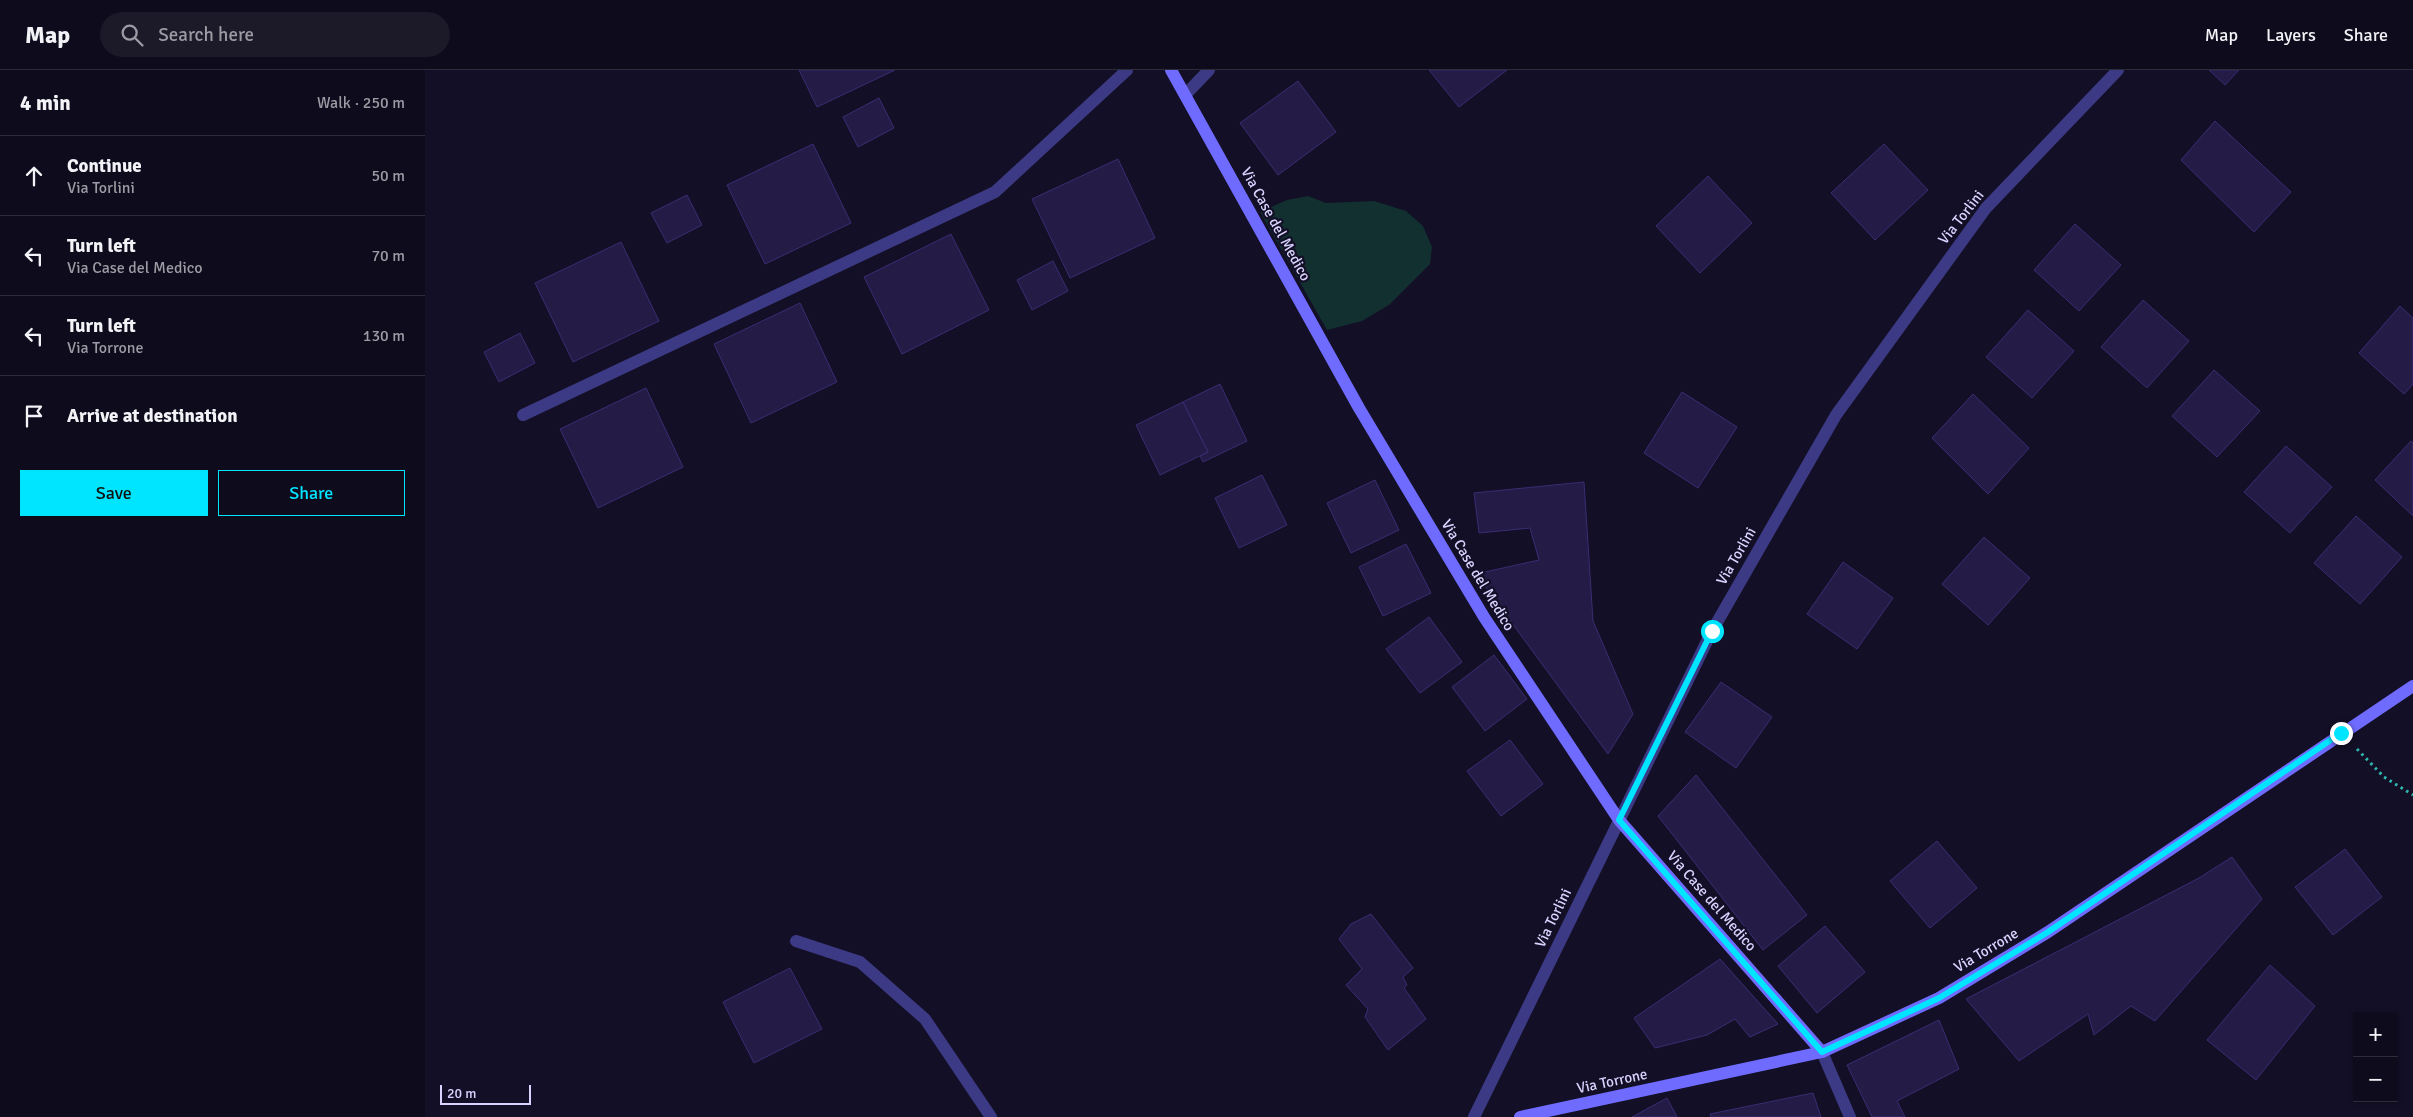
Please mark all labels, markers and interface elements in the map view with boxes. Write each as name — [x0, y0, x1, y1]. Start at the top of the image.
search box — [100, 12, 450, 57]
text: Map — [25, 20, 70, 50]
icon: search — [118, 21, 146, 49]
text: Search here — [158, 23, 254, 47]
text: Map — [2205, 24, 2238, 46]
text: Layers — [2266, 24, 2316, 46]
text: Share — [2344, 24, 2388, 46]
text: 4 min — [20, 90, 71, 116]
text: Walk · 250 m — [317, 93, 405, 113]
text: Continue — [67, 154, 142, 178]
icon: ahead — [20, 162, 48, 190]
street label: Via Case del Medico — [1237, 164, 1315, 284]
text: 50 m — [371, 166, 405, 186]
text: Via Torlini — [67, 178, 135, 198]
street label: Via Torlini — [1934, 186, 1988, 248]
text: Turn left — [67, 234, 136, 258]
icon: left — [20, 242, 48, 270]
text: 70 m — [371, 246, 405, 266]
text: Via Case del Medico — [67, 258, 203, 278]
text: Turn left — [67, 314, 136, 338]
icon: left — [20, 322, 48, 350]
text: 130 m — [363, 326, 405, 346]
text: Via Torrone — [67, 338, 144, 358]
icon: arrive — [20, 402, 48, 430]
text: Arrive at destination — [67, 404, 238, 428]
button: Save — [20, 470, 208, 516]
button: Share — [218, 470, 405, 516]
street label: Via Case del Medico — [1438, 516, 1519, 634]
street label: Via Torlini — [1712, 524, 1760, 588]
route start — [1701, 620, 1724, 643]
route end — [2330, 722, 2353, 745]
street label: Via Case del Medico — [1664, 847, 1761, 955]
street label: Via Torlini — [1531, 885, 1575, 951]
street label: Via Torrone — [1951, 924, 2021, 976]
map controls — [2353, 1012, 2398, 1102]
button: + — [2353, 1012, 2398, 1057]
button: − — [2353, 1057, 2398, 1102]
street label: Via Torrone — [1575, 1065, 1649, 1097]
scale bar — [440, 1082, 531, 1105]
text: 20 m — [447, 1085, 476, 1102]

